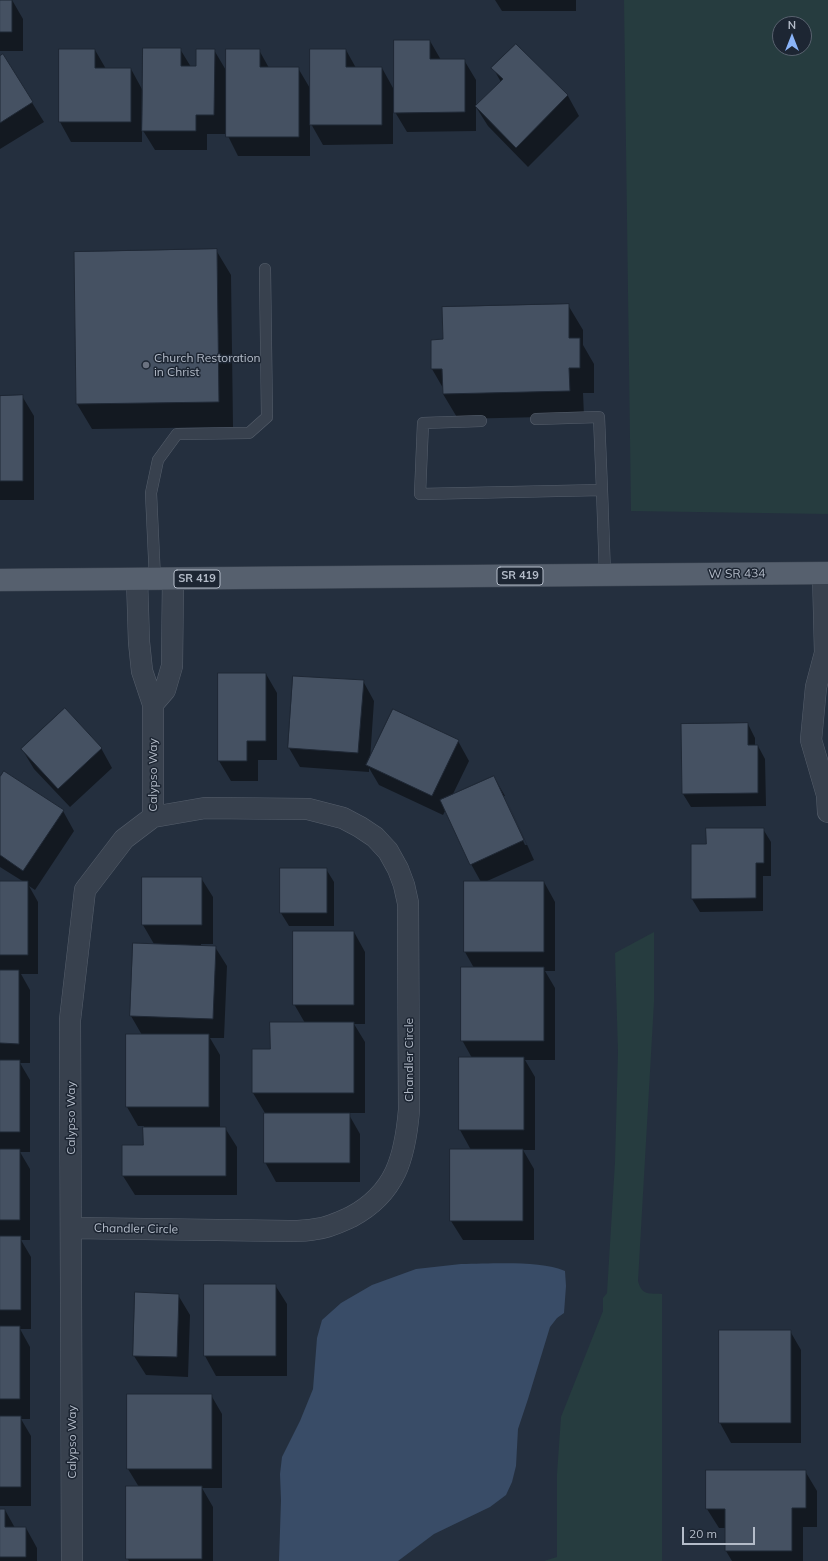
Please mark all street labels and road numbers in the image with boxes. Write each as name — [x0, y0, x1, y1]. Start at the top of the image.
street label: W SR 434 — [708, 566, 766, 582]
road number: SR 419 — [497, 567, 543, 585]
road number: SR 419 — [174, 570, 220, 588]
street label: Calypso Way — [146, 738, 160, 812]
street label: Chandler Circle — [402, 1018, 416, 1102]
street label: Calypso Way — [64, 1081, 78, 1155]
street label: Chandler Circle — [94, 1221, 178, 1237]
street label: Calypso Way — [65, 1405, 79, 1479]

